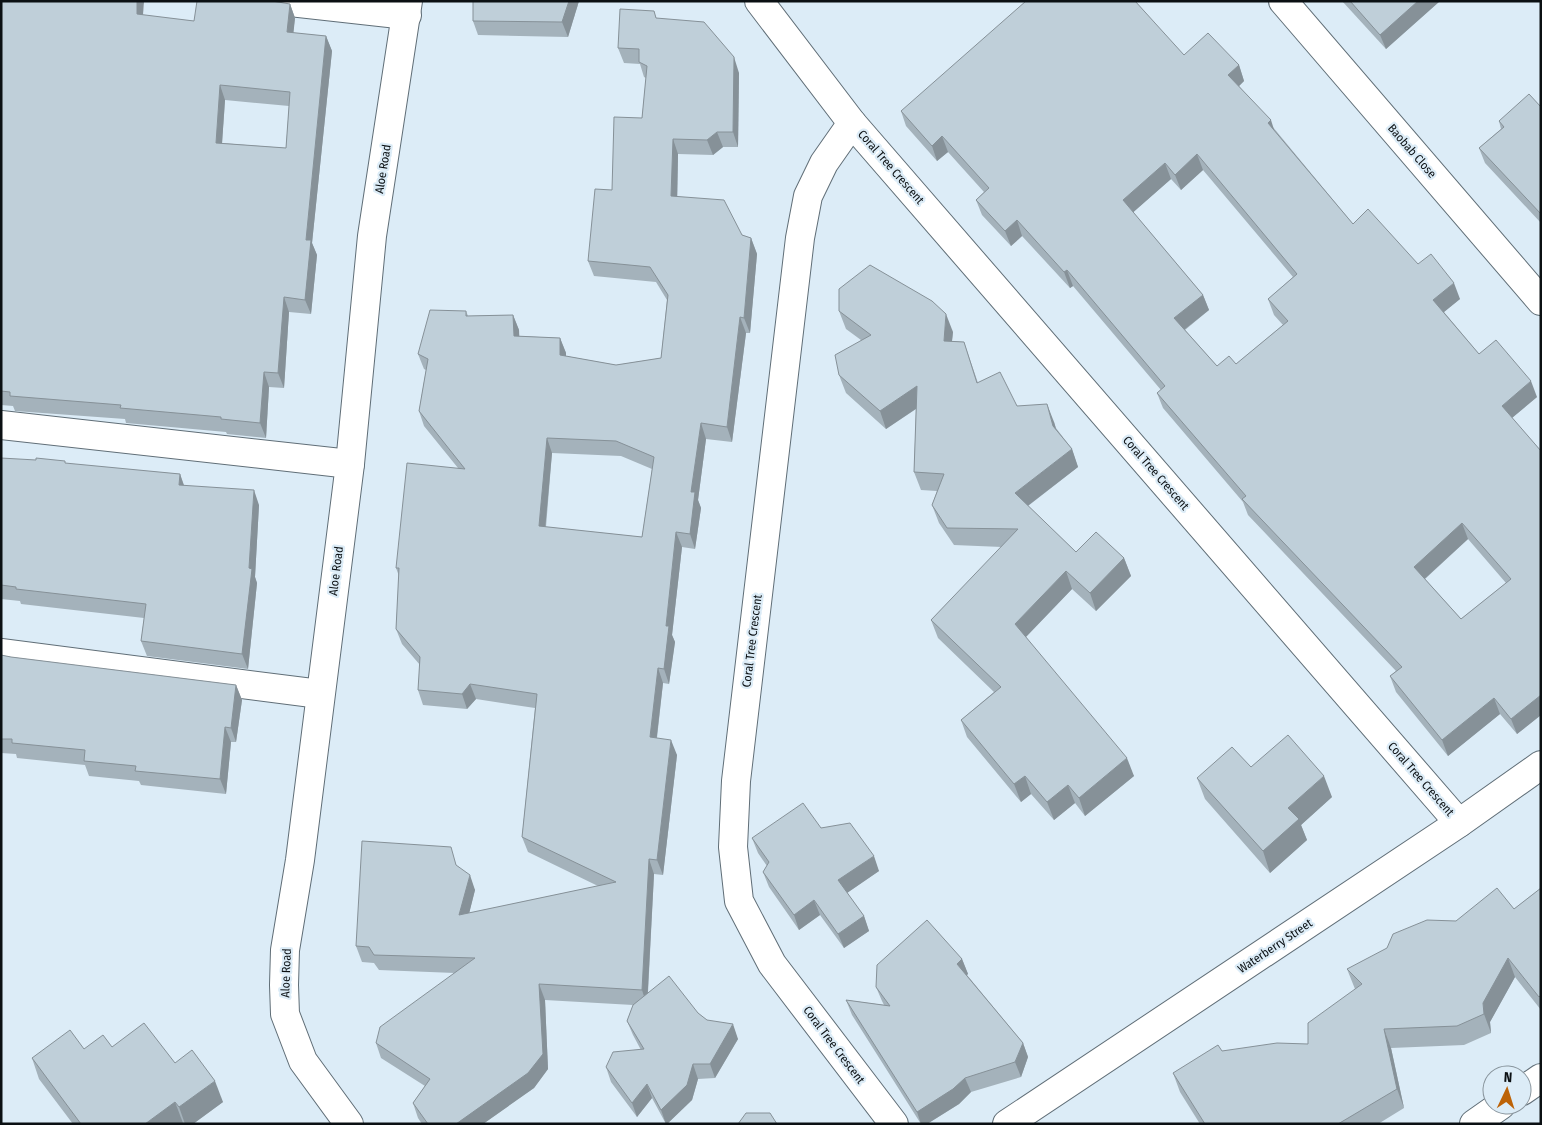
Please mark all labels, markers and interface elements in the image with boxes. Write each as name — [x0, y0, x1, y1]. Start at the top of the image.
street label: Baobab Close — [1385, 121, 1439, 181]
street label: Coral Tree Crescent — [855, 127, 927, 207]
street label: Aloe Road — [372, 144, 394, 194]
street label: Coral Tree Crescent — [1120, 433, 1192, 513]
street label: Aloe Road — [326, 546, 346, 596]
street label: Coral Tree Crescent — [739, 594, 765, 688]
street label: Coral Tree Crescent — [1385, 739, 1457, 819]
street label: Waterberry Street — [1235, 916, 1315, 976]
street label: Aloe Road — [278, 948, 294, 998]
street label: Coral Tree Crescent — [800, 1004, 868, 1087]
north arrow — [1482, 1065, 1532, 1115]
text: N — [1503, 1069, 1513, 1086]

